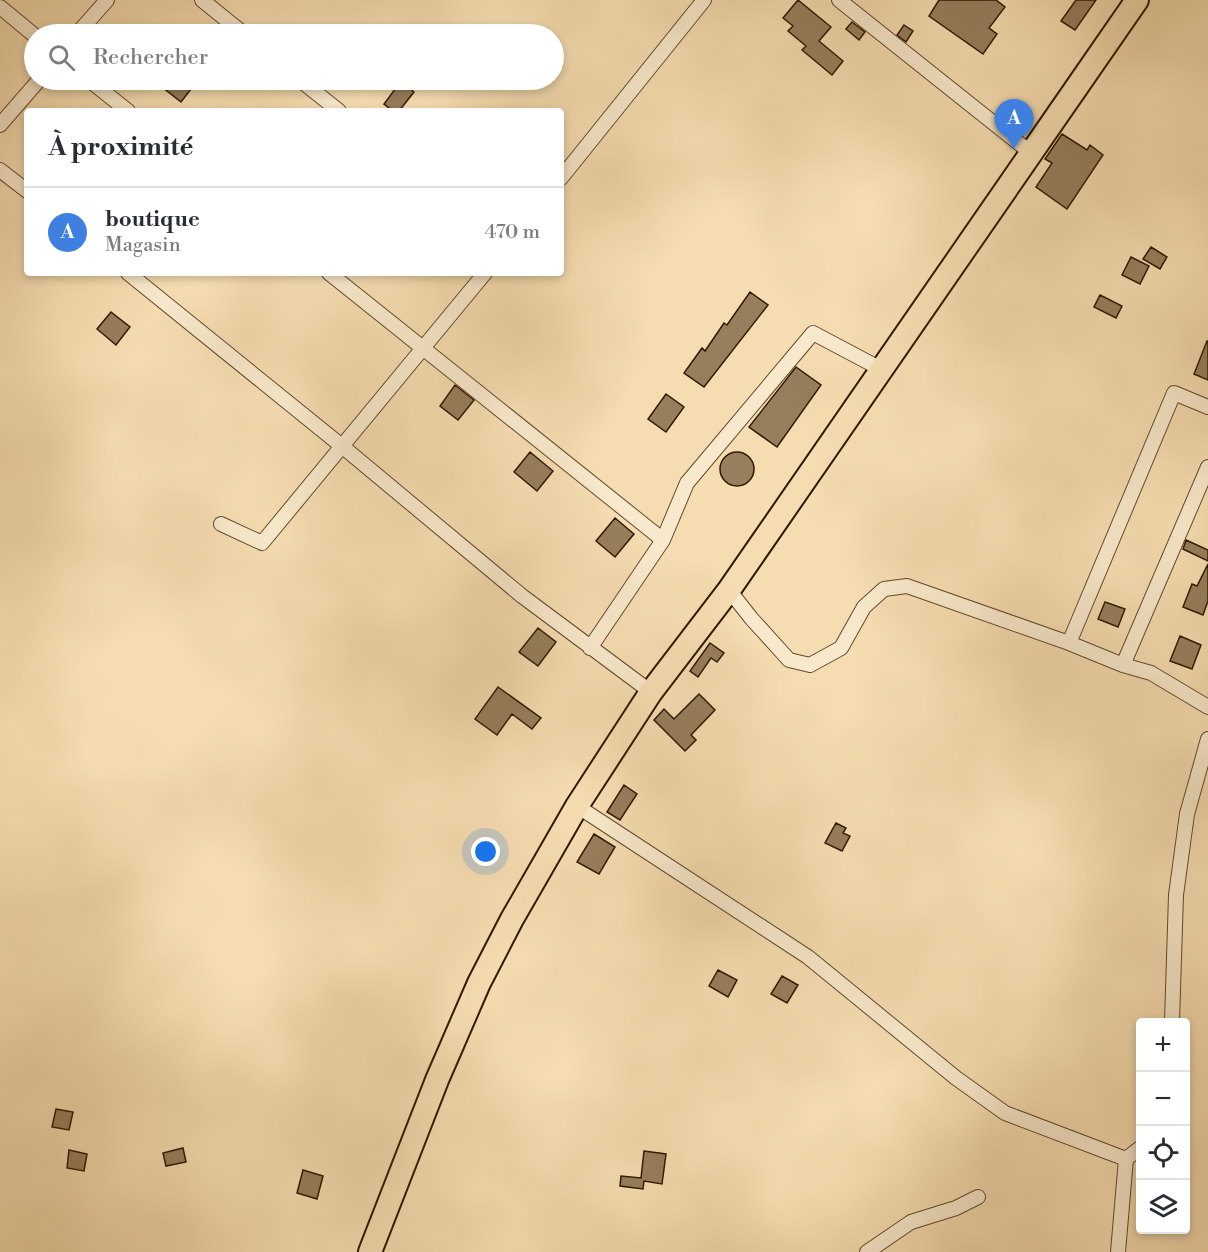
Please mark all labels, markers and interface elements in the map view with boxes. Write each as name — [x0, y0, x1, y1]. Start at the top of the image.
search box — [24, 24, 564, 90]
icon: search — [45, 41, 78, 74]
text: Rechercher — [93, 44, 208, 71]
pin: A — [994, 100, 1034, 149]
text: À proximité — [48, 131, 193, 163]
text: boutique — [105, 206, 200, 233]
text: A — [60, 220, 75, 245]
text: 470 m — [484, 220, 540, 245]
text: Magasin — [105, 233, 181, 258]
your location — [471, 837, 500, 866]
map controls — [1136, 1018, 1190, 1234]
button: + — [1136, 1018, 1190, 1072]
button: − — [1136, 1072, 1190, 1126]
button: locate — [1136, 1126, 1190, 1180]
button: layers — [1136, 1180, 1190, 1234]

